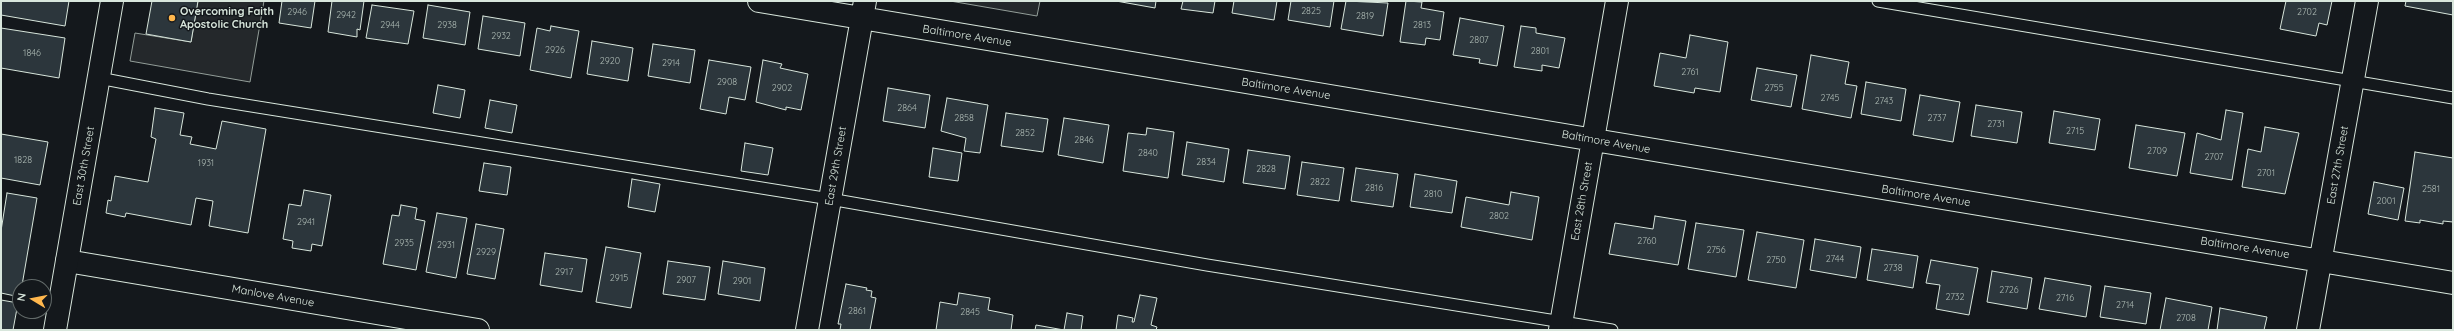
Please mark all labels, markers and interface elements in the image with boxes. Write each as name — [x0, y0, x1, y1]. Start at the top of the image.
place label: Overcoming Faith Apostolic Church — [180, 5, 274, 31]
house number: 2825 — [1301, 6, 1321, 16]
house number: 2946 — [287, 7, 307, 17]
house number: 2702 — [2297, 7, 2317, 17]
house number: 2942 — [336, 10, 356, 20]
house number: 2819 — [1356, 11, 1374, 21]
marker: Overcoming Faith Apostolic Church — [167, 13, 177, 23]
house number: 2944 — [380, 20, 400, 30]
house number: 2938 — [437, 20, 457, 30]
house number: 2813 — [1413, 20, 1431, 30]
street label: Baltimore Avenue — [922, 22, 1012, 50]
house number: 2932 — [491, 31, 511, 41]
house number: 2807 — [1469, 35, 1489, 45]
house number: 2926 — [545, 45, 565, 55]
house number: 2801 — [1531, 46, 1549, 56]
house number: 1846 — [23, 48, 41, 58]
house number: 2920 — [600, 56, 620, 66]
house number: 2914 — [662, 58, 680, 68]
house number: 2761 — [1681, 67, 1699, 77]
street label: Baltimore Avenue — [1241, 75, 1331, 103]
house number: 2908 — [717, 77, 737, 87]
house number: 2902 — [772, 83, 792, 93]
house number: 2755 — [1764, 83, 1784, 93]
house number: 2745 — [1821, 93, 1839, 103]
house number: 2743 — [1875, 96, 1893, 106]
house number: 2864 — [897, 103, 917, 113]
house number: 2858 — [954, 113, 974, 123]
house number: 2737 — [1928, 113, 1946, 123]
house number: 2731 — [1987, 119, 2005, 129]
street label: East 30th Street — [71, 125, 97, 207]
street label: East 29th Street — [823, 125, 849, 207]
street label: East 27th Street — [2325, 125, 2351, 205]
house number: 2715 — [2066, 126, 2084, 136]
house number: 2852 — [1015, 128, 1035, 138]
street label: Baltimore Avenue — [1561, 128, 1651, 156]
house number: 2846 — [1074, 135, 1094, 145]
house number: 2709 — [2147, 146, 2167, 156]
house number: 2840 — [1138, 148, 1158, 158]
house number: 2707 — [2205, 152, 2223, 162]
house number: 1828 — [14, 155, 32, 165]
house number: 2834 — [1196, 157, 1216, 167]
house number: 1931 — [198, 158, 214, 168]
street label: East 28th Street — [1569, 161, 1595, 241]
house number: 2828 — [1256, 164, 1276, 174]
house number: 2701 — [2257, 168, 2275, 178]
house number: 2822 — [1310, 177, 1330, 187]
street label: Baltimore Avenue — [1881, 182, 1971, 210]
house number: 2816 — [1365, 183, 1383, 193]
house number: 2581 — [2422, 184, 2440, 194]
house number: 2810 — [1424, 189, 1442, 199]
house number: 2001 — [2376, 196, 2396, 206]
house number: 2802 — [1489, 211, 1509, 221]
house number: 2941 — [297, 217, 315, 227]
street label: Baltimore Avenue — [2200, 234, 2290, 262]
house number: 2760 — [1637, 236, 1657, 246]
house number: 2935 — [394, 238, 414, 248]
house number: 2931 — [437, 240, 455, 250]
house number: 2756 — [1706, 245, 1726, 255]
house number: 2929 — [476, 247, 496, 257]
house number: 2744 — [1826, 254, 1844, 264]
house number: 2750 — [1766, 255, 1786, 265]
house number: 2738 — [1883, 263, 1903, 273]
house number: 2917 — [555, 267, 573, 277]
house number: 2915 — [610, 273, 628, 283]
house number: 2907 — [676, 275, 696, 285]
house number: 2901 — [733, 276, 751, 286]
north arrow — [12, 279, 52, 319]
street label: Manlove Avenue — [231, 282, 315, 310]
house number: 2726 — [1999, 285, 2019, 295]
text: N — [14, 292, 29, 302]
house number: 2732 — [1945, 292, 1965, 302]
house number: 2716 — [2056, 293, 2074, 303]
house number: 2714 — [2116, 300, 2134, 310]
house number: 2861 — [848, 306, 866, 316]
house number: 2845 — [960, 307, 980, 317]
house number: 2708 — [2176, 313, 2196, 323]

